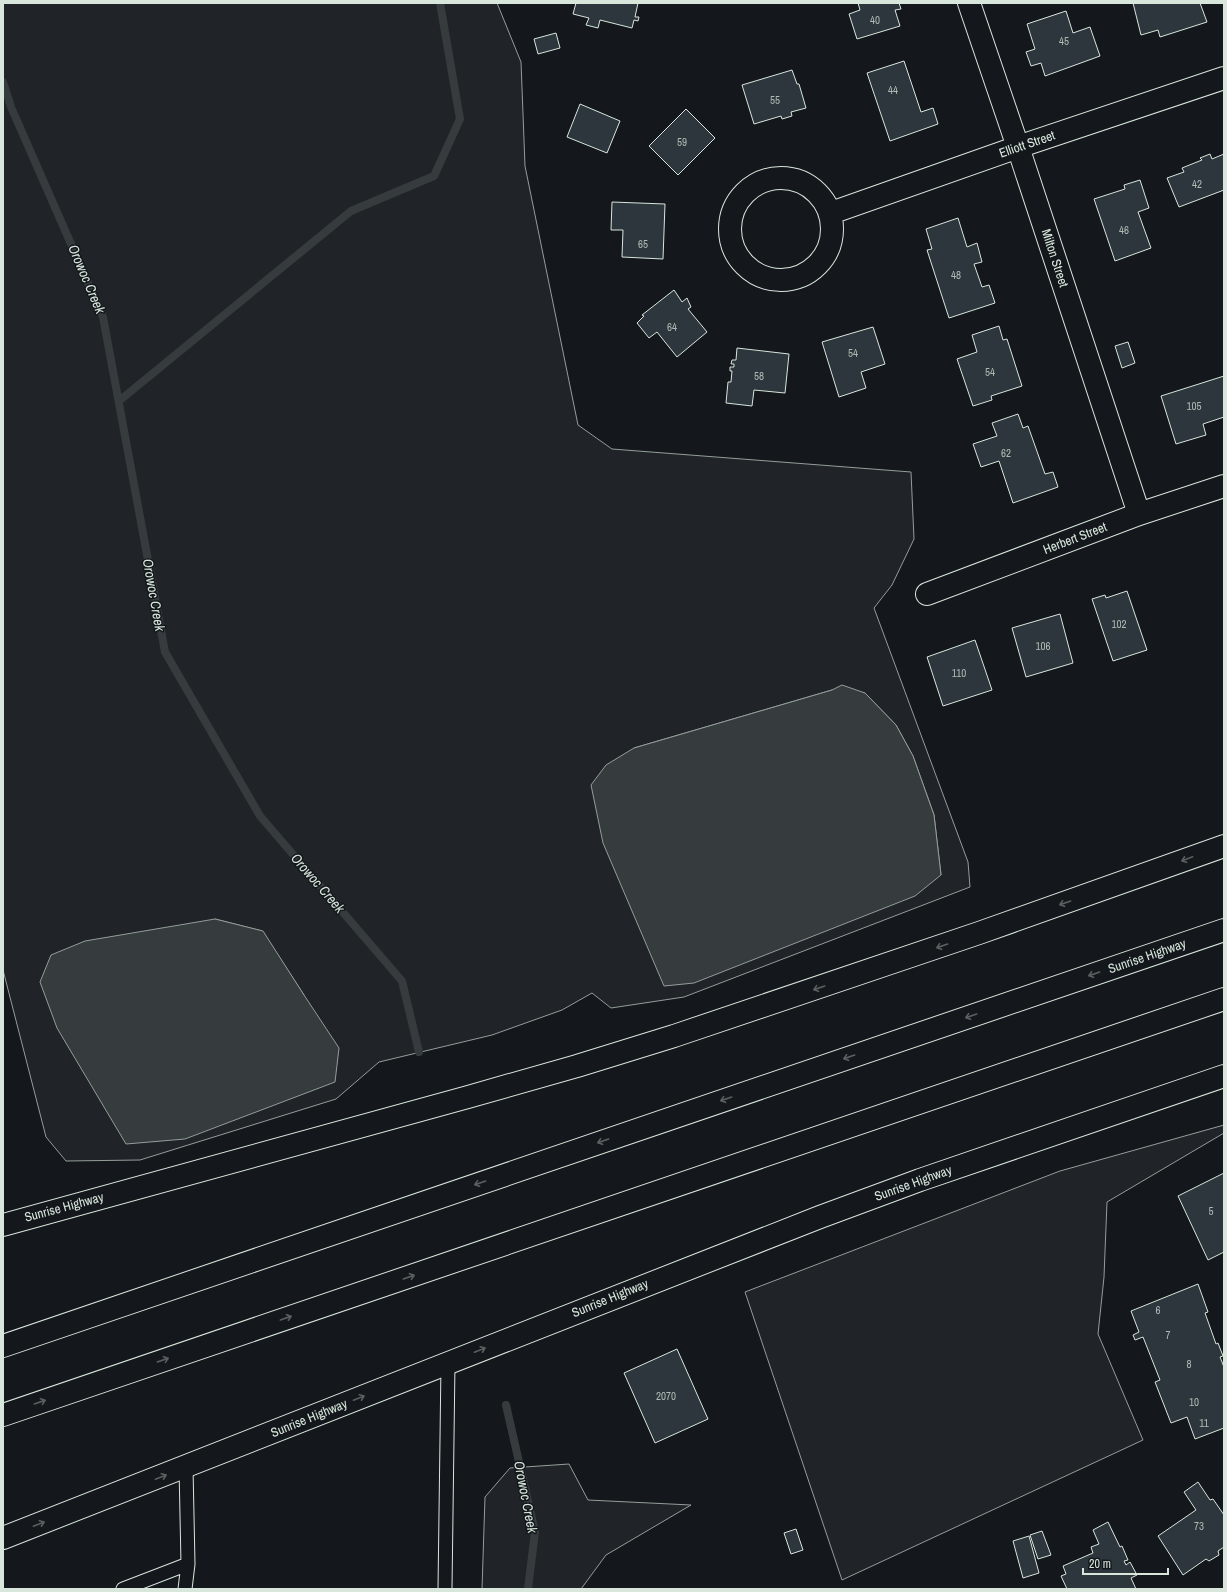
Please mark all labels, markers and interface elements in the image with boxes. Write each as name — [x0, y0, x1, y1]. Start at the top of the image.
house number: 40 — [870, 13, 880, 27]
house number: 45 — [1059, 34, 1069, 48]
house number: 44 — [888, 83, 898, 97]
house number: 55 — [770, 93, 780, 107]
street label: Elliott Street — [997, 126, 1057, 161]
house number: 59 — [677, 135, 687, 149]
house number: 42 — [1192, 177, 1202, 191]
house number: 46 — [1119, 223, 1129, 237]
street label: Milton Street — [1038, 227, 1072, 289]
house number: 65 — [638, 237, 648, 251]
water label: Orowoc Creek — [64, 242, 110, 317]
house number: 48 — [951, 268, 961, 282]
house number: 64 — [667, 320, 677, 334]
house number: 54 — [848, 346, 858, 360]
house number: 54 — [985, 365, 995, 379]
house number: 58 — [754, 369, 764, 383]
house number: 105 — [1186, 399, 1202, 413]
house number: 62 — [1001, 446, 1011, 460]
street label: Herbert Street — [1041, 518, 1109, 558]
water label: Orowoc Creek — [139, 557, 169, 634]
house number: 102 — [1111, 617, 1127, 631]
house number: 106 — [1035, 639, 1051, 653]
house number: 110 — [952, 666, 966, 680]
water label: Orowoc Creek — [287, 849, 350, 918]
one-way arrow — [1182, 856, 1194, 864]
one-way arrow — [1059, 900, 1072, 907]
street label: Sunrise Highway — [1106, 935, 1189, 977]
one-way arrow — [936, 943, 949, 950]
one-way arrow — [1089, 971, 1101, 979]
one-way arrow — [814, 984, 826, 992]
one-way arrow — [965, 1013, 978, 1020]
one-way arrow — [843, 1054, 855, 1062]
one-way arrow — [720, 1096, 732, 1104]
one-way arrow — [597, 1138, 609, 1146]
street label: Sunrise Highway — [872, 1161, 955, 1205]
one-way arrow — [474, 1180, 486, 1188]
street label: Sunrise Highway — [23, 1188, 106, 1226]
house number: 5 — [1208, 1204, 1214, 1218]
one-way arrow — [403, 1272, 415, 1280]
street label: Sunrise Highway — [569, 1275, 651, 1321]
house number: 6 — [1155, 1303, 1161, 1317]
one-way arrow — [280, 1314, 292, 1322]
house number: 7 — [1165, 1328, 1171, 1342]
one-way arrow — [474, 1345, 486, 1353]
one-way arrow — [157, 1356, 169, 1364]
house number: 8 — [1186, 1357, 1192, 1371]
house number: 2070 — [656, 1389, 676, 1403]
one-way arrow — [353, 1393, 365, 1401]
street label: Sunrise Highway — [268, 1395, 350, 1441]
house number: 10 — [1189, 1395, 1199, 1409]
one-way arrow — [33, 1398, 46, 1405]
house number: 11 — [1199, 1416, 1209, 1430]
water label: Orowoc Creek — [510, 1459, 542, 1536]
one-way arrow — [154, 1472, 166, 1480]
one-way arrow — [33, 1519, 45, 1527]
house number: 73 — [1194, 1519, 1204, 1533]
scale bar — [1083, 1550, 1168, 1576]
text: 20 m — [1089, 1556, 1111, 1572]

